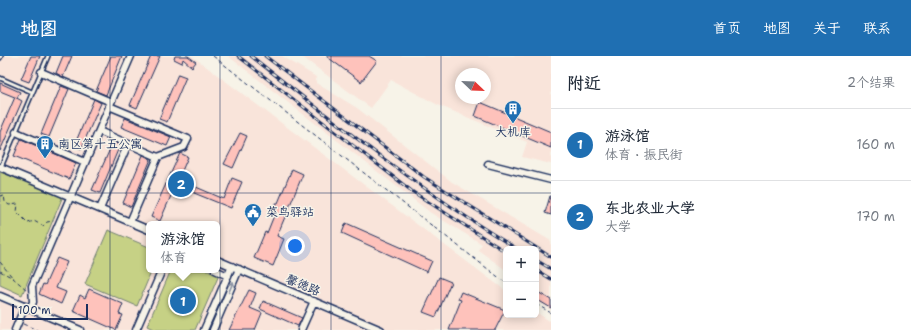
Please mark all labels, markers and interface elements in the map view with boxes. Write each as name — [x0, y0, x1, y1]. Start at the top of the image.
text: 地图 — [20, 16, 58, 41]
text: 首页 — [713, 19, 741, 37]
text: 地图 — [763, 19, 791, 37]
text: 关于 — [813, 19, 841, 37]
text: 联系 — [863, 19, 891, 37]
north arrow — [455, 68, 491, 104]
text: 附近 — [567, 72, 601, 94]
text: 2个结果 — [847, 74, 895, 91]
building icon: 大机库 — [503, 99, 523, 124]
place label: 大机库 — [495, 124, 531, 140]
text: 游泳馆 — [605, 126, 650, 146]
building icon: 南区第十五公寓 — [35, 134, 55, 159]
place label: 南区第十五公寓 — [58, 136, 142, 152]
text: 1 — [577, 136, 583, 153]
text: 160 m — [857, 136, 895, 153]
text: 体育 · 振民街 — [605, 146, 683, 163]
pin: 2 — [168, 169, 194, 199]
text: 东北农业大学 — [605, 198, 695, 218]
public building icon: 菜鸟驿站 — [243, 202, 263, 227]
place label: 菜鸟驿站 — [266, 204, 314, 220]
text: 2 — [575, 208, 585, 225]
text: 170 m — [857, 208, 895, 225]
text: 大学 — [605, 218, 631, 235]
popup — [146, 221, 220, 273]
text: 游泳馆 — [160, 229, 206, 249]
your location — [285, 236, 305, 256]
map controls — [503, 246, 539, 318]
button: + — [503, 246, 539, 282]
text: 体育 — [160, 249, 187, 266]
street label: 馨德路 — [283, 271, 323, 299]
one-way arrow — [228, 281, 236, 293]
button: − — [503, 282, 539, 318]
pin: 1 — [170, 286, 196, 316]
scale bar — [12, 302, 88, 321]
text: 100 m — [18, 303, 51, 318]

